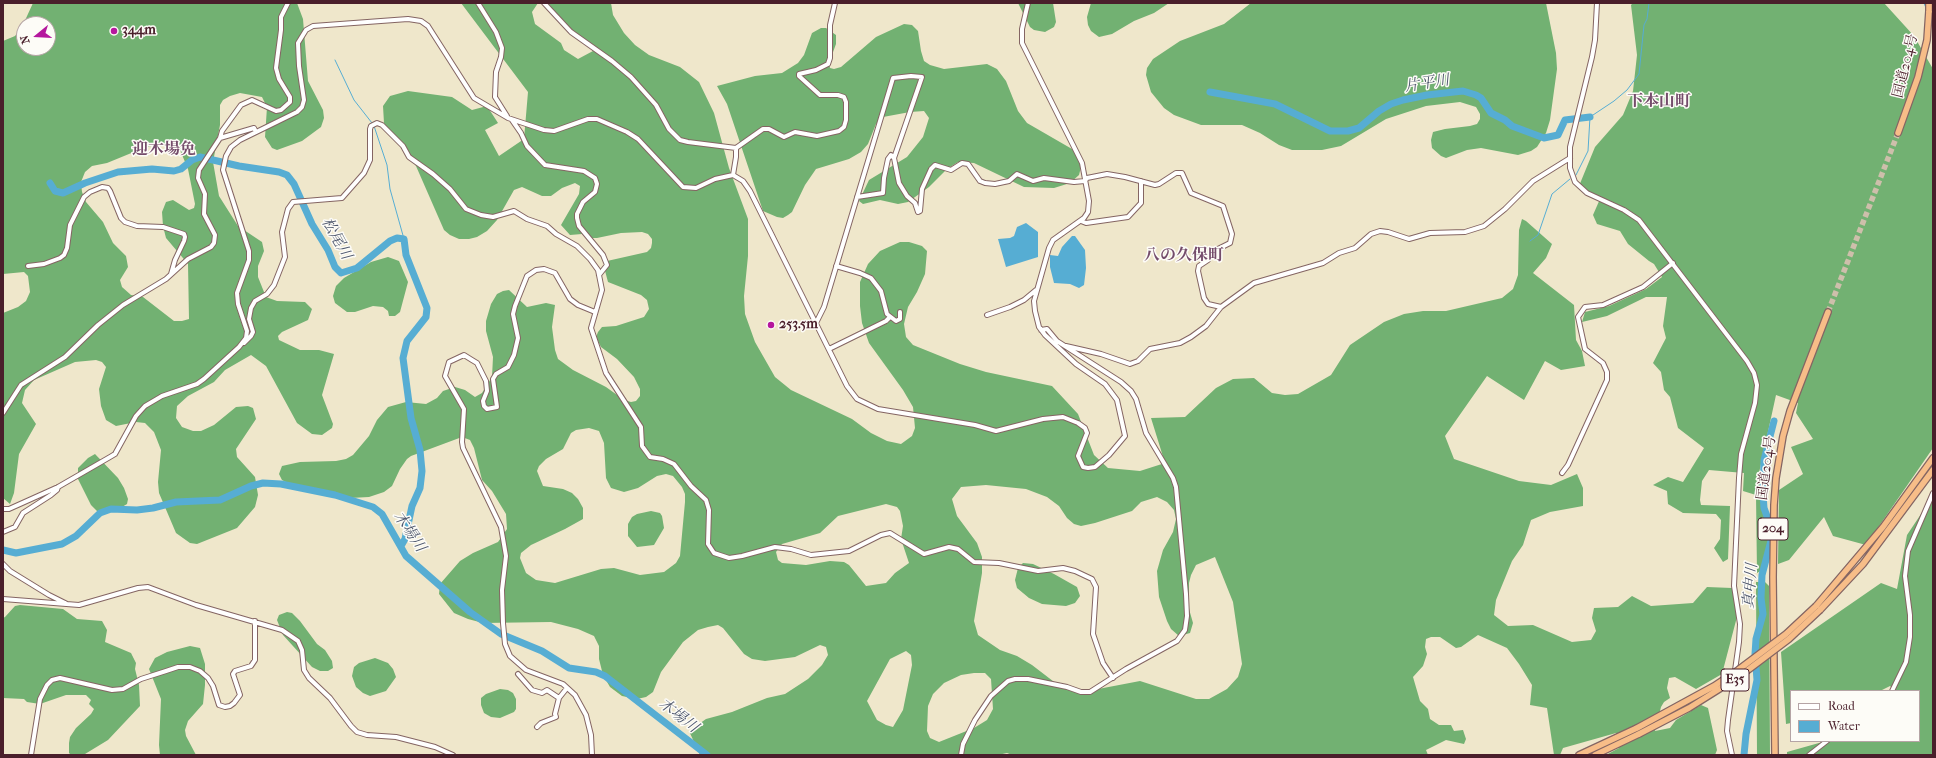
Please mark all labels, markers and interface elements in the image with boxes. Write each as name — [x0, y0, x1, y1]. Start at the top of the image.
north arrow — [16, 16, 56, 56]
place label: 344m — [122, 23, 156, 39]
marker: 344m — [109, 26, 119, 36]
street label: 国道204号 — [1890, 32, 1922, 100]
text: N — [18, 34, 33, 46]
water label: 片平川 — [1403, 72, 1451, 96]
district label: 下本山町 — [1627, 92, 1691, 112]
district label: 迎木場免 — [132, 140, 196, 160]
water label: 松尾川 — [317, 215, 355, 263]
district label: 八の久保町 — [1144, 246, 1224, 266]
place label: 253.5m — [779, 317, 818, 333]
marker: 253.5m — [766, 320, 776, 330]
street label: 国道204号 — [1754, 435, 1780, 501]
water label: 木場川 — [389, 508, 429, 556]
road number: 204 — [1758, 518, 1788, 540]
water label: 真申川 — [1740, 563, 1762, 609]
road number: E35 — [1721, 669, 1749, 691]
legend — [1790, 690, 1920, 742]
water label: 木場川 — [655, 695, 701, 737]
text: Road — [1828, 699, 1855, 713]
text: Water — [1828, 719, 1860, 733]

